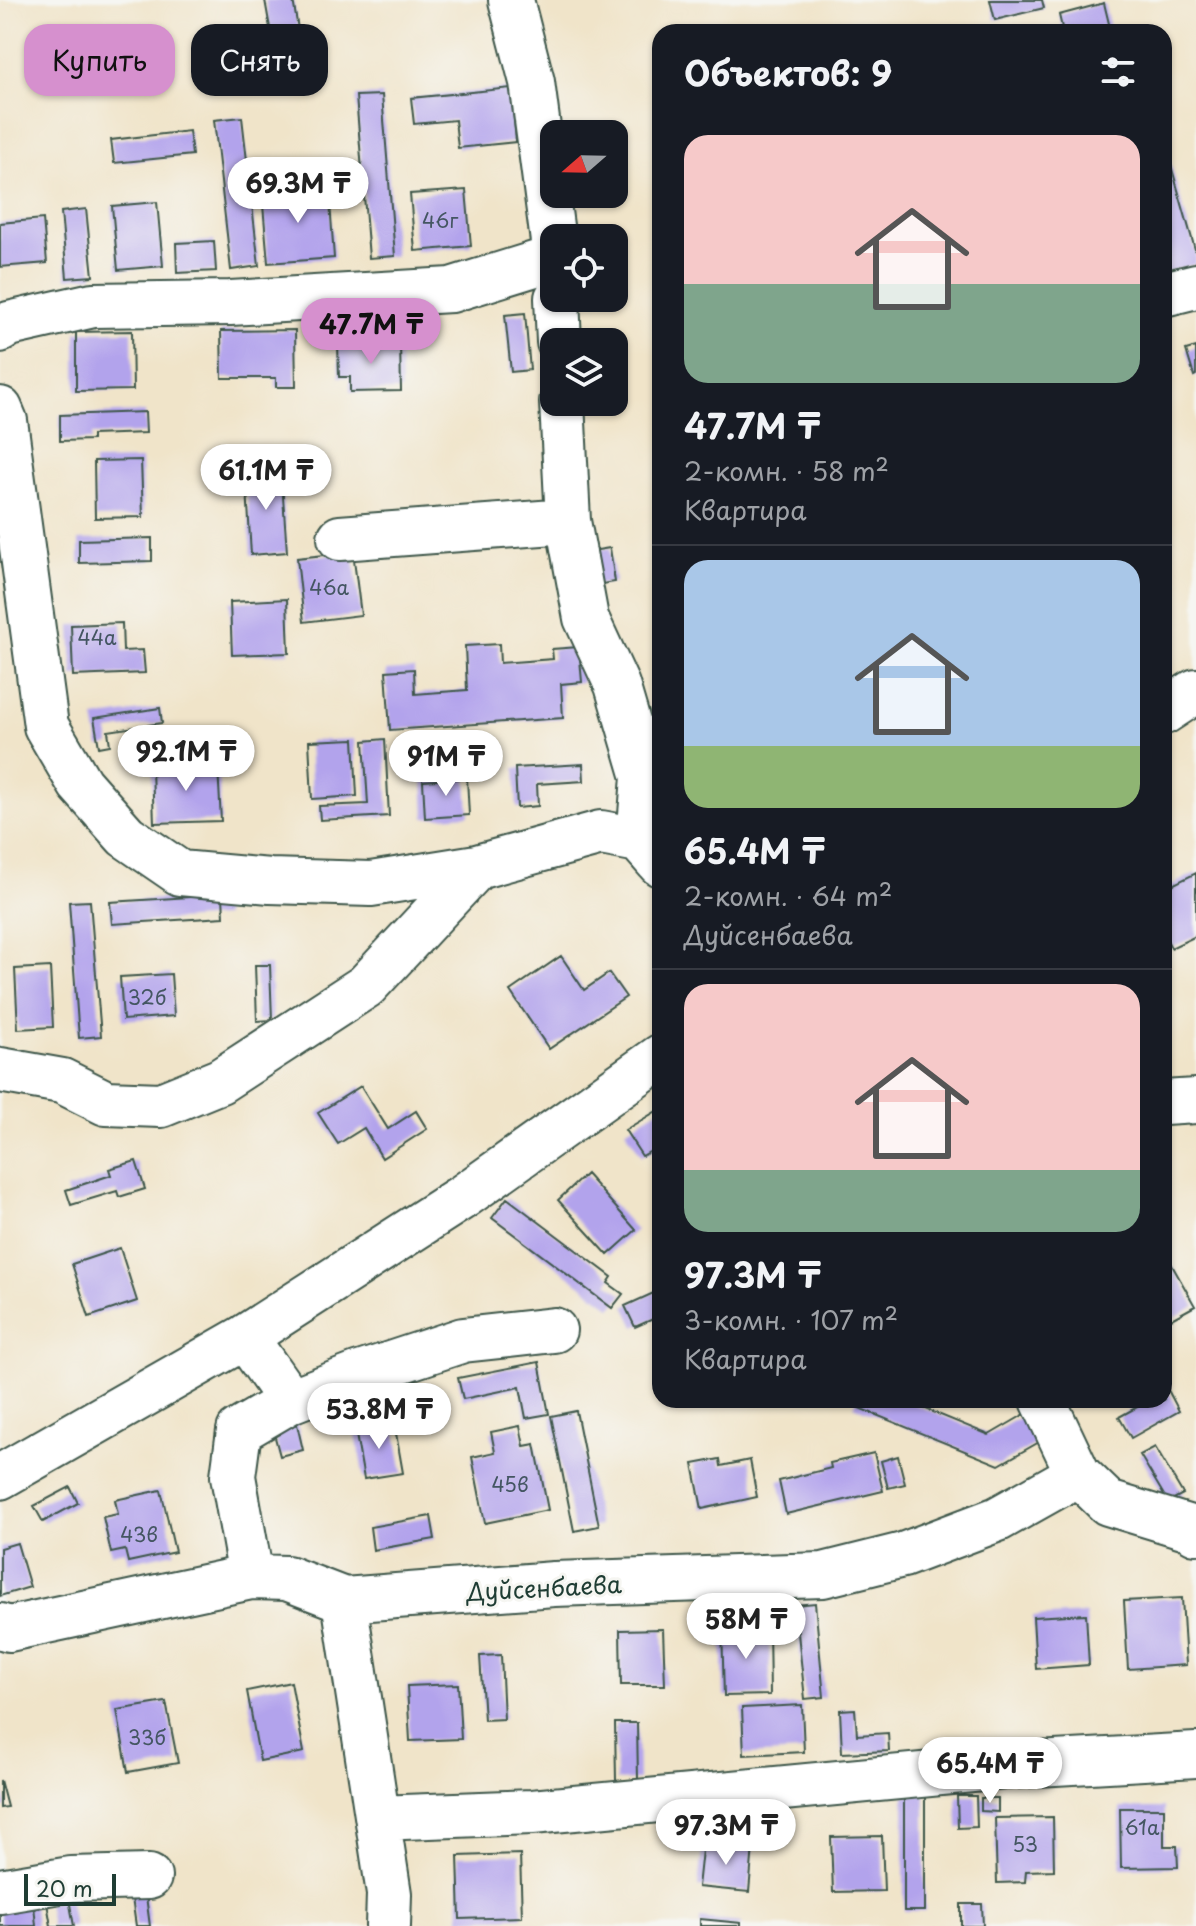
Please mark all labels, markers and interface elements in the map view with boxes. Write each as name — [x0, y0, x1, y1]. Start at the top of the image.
chip: Купить — [24, 24, 175, 96]
chip: Снять — [191, 24, 328, 96]
text: Объектов: 9 — [684, 46, 892, 98]
icon: filters — [1096, 50, 1140, 94]
north arrow — [540, 120, 628, 208]
map controls — [540, 120, 628, 416]
pin: 69.3M ₸ — [224, 157, 372, 225]
text: 69.3M ₸ — [246, 163, 350, 202]
icon: home — [840, 187, 984, 331]
house number: 46г — [422, 205, 459, 235]
button: locate — [540, 224, 628, 312]
pin: 47.7M ₸ — [297, 298, 445, 366]
text: 47.7M ₸ — [319, 304, 423, 343]
button: layers — [540, 328, 628, 416]
text: 47.7M ₸ — [684, 399, 820, 451]
pin: 61.1M ₸ — [192, 444, 340, 512]
text: 61.1M ₸ — [219, 450, 313, 489]
text: 2-комн. · 58 m² — [684, 451, 889, 490]
text: Квартира — [684, 490, 807, 529]
house number: 46а — [309, 572, 349, 602]
icon: home — [840, 612, 984, 756]
house number: 44а — [78, 622, 117, 652]
pin: 92.1M ₸ — [112, 725, 260, 793]
pin: 91M ₸ — [390, 730, 502, 798]
text: 92.1M ₸ — [136, 731, 236, 770]
text: 91M ₸ — [407, 736, 485, 775]
text: 65.4M ₸ — [684, 824, 825, 876]
text: 2-комн. · 64 m² — [684, 876, 892, 915]
text: Дуйсенбаева — [684, 915, 853, 954]
house number: 32б — [128, 982, 167, 1012]
icon: home — [840, 1036, 984, 1180]
text: 97.3M ₸ — [684, 1248, 821, 1300]
text: 3-комн. · 107 m² — [684, 1300, 898, 1339]
text: Квартира — [684, 1339, 807, 1378]
pin: 53.8M ₸ — [305, 1383, 453, 1451]
text: 53.8M ₸ — [325, 1389, 433, 1428]
house number: 45в — [491, 1469, 529, 1499]
house number: 43в — [120, 1519, 158, 1549]
street label: Дуйсенбаева — [464, 1565, 623, 1609]
pin: 58M ₸ — [690, 1593, 802, 1661]
text: 58M ₸ — [705, 1599, 787, 1638]
house number: 33б — [128, 1722, 166, 1752]
pin: 65.4M ₸ — [916, 1737, 1064, 1805]
text: 65.4M ₸ — [936, 1743, 1044, 1782]
pin: 97.3M ₸ — [652, 1799, 800, 1867]
text: 97.3M ₸ — [674, 1805, 778, 1844]
house number: 61а — [1125, 1812, 1160, 1842]
house number: 53 — [1012, 1829, 1038, 1859]
scale bar — [24, 1870, 116, 1906]
text: 20 m — [36, 1871, 93, 1904]

